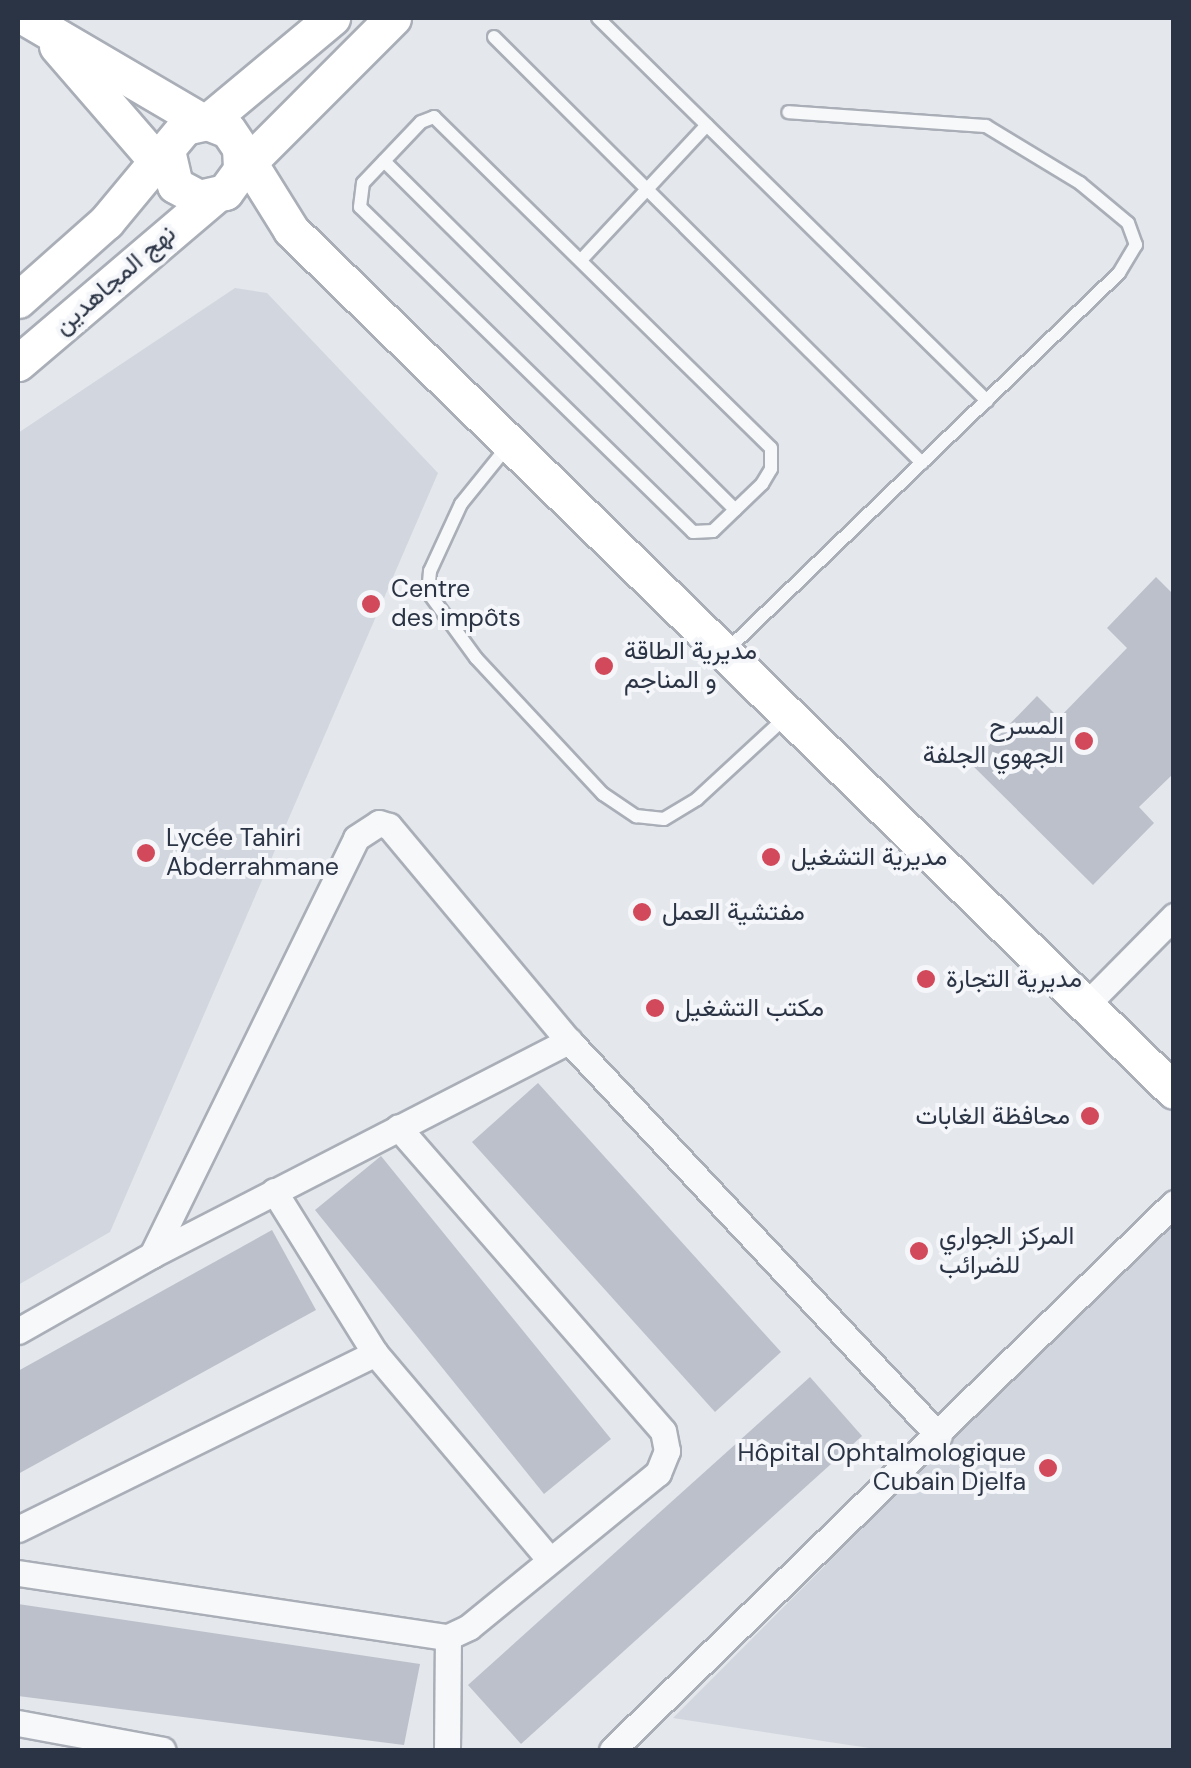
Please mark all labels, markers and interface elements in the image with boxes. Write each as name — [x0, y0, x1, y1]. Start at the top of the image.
street label: نهج المجاهدين — [48, 219, 182, 341]
place label: Centre des impôts — [391, 575, 521, 634]
marker: Centre des impôts — [360, 593, 382, 615]
place label: مديرية الطاقة و المناجم — [624, 637, 757, 696]
marker: مديرية الطاقة و المناجم — [593, 655, 615, 677]
place label: المسرح الجهوي الجلفة — [923, 712, 1064, 771]
marker: المسرح الجهوي الجلفة — [1073, 730, 1095, 752]
place label: Lycée Tahiri Abderrahmane — [166, 824, 339, 883]
marker: Lycée Tahiri Abderrahmane — [135, 842, 157, 864]
place label: مديرية التشغيل — [791, 842, 947, 872]
marker: مديرية التشغيل — [760, 846, 782, 868]
place label: مفتشية العمل — [662, 897, 805, 927]
marker: مفتشية العمل — [631, 901, 653, 923]
place label: مديرية التجارة — [946, 964, 1082, 994]
marker: مديرية التجارة — [915, 968, 937, 990]
place label: مكتب التشغيل — [675, 993, 824, 1023]
marker: مكتب التشغيل — [644, 997, 666, 1019]
place label: محافظة الغابات — [916, 1101, 1070, 1131]
marker: محافظة الغابات — [1079, 1105, 1101, 1127]
place label: المركز الجواري للضرائب — [939, 1222, 1074, 1281]
marker: المركز الجواري للضرائب — [908, 1240, 930, 1262]
place label: Hôpital Ophtalmologique Cubain Djelfa — [737, 1439, 1026, 1498]
marker: Hôpital Ophtalmologique Cubain Djelfa — [1035, 1455, 1061, 1481]

